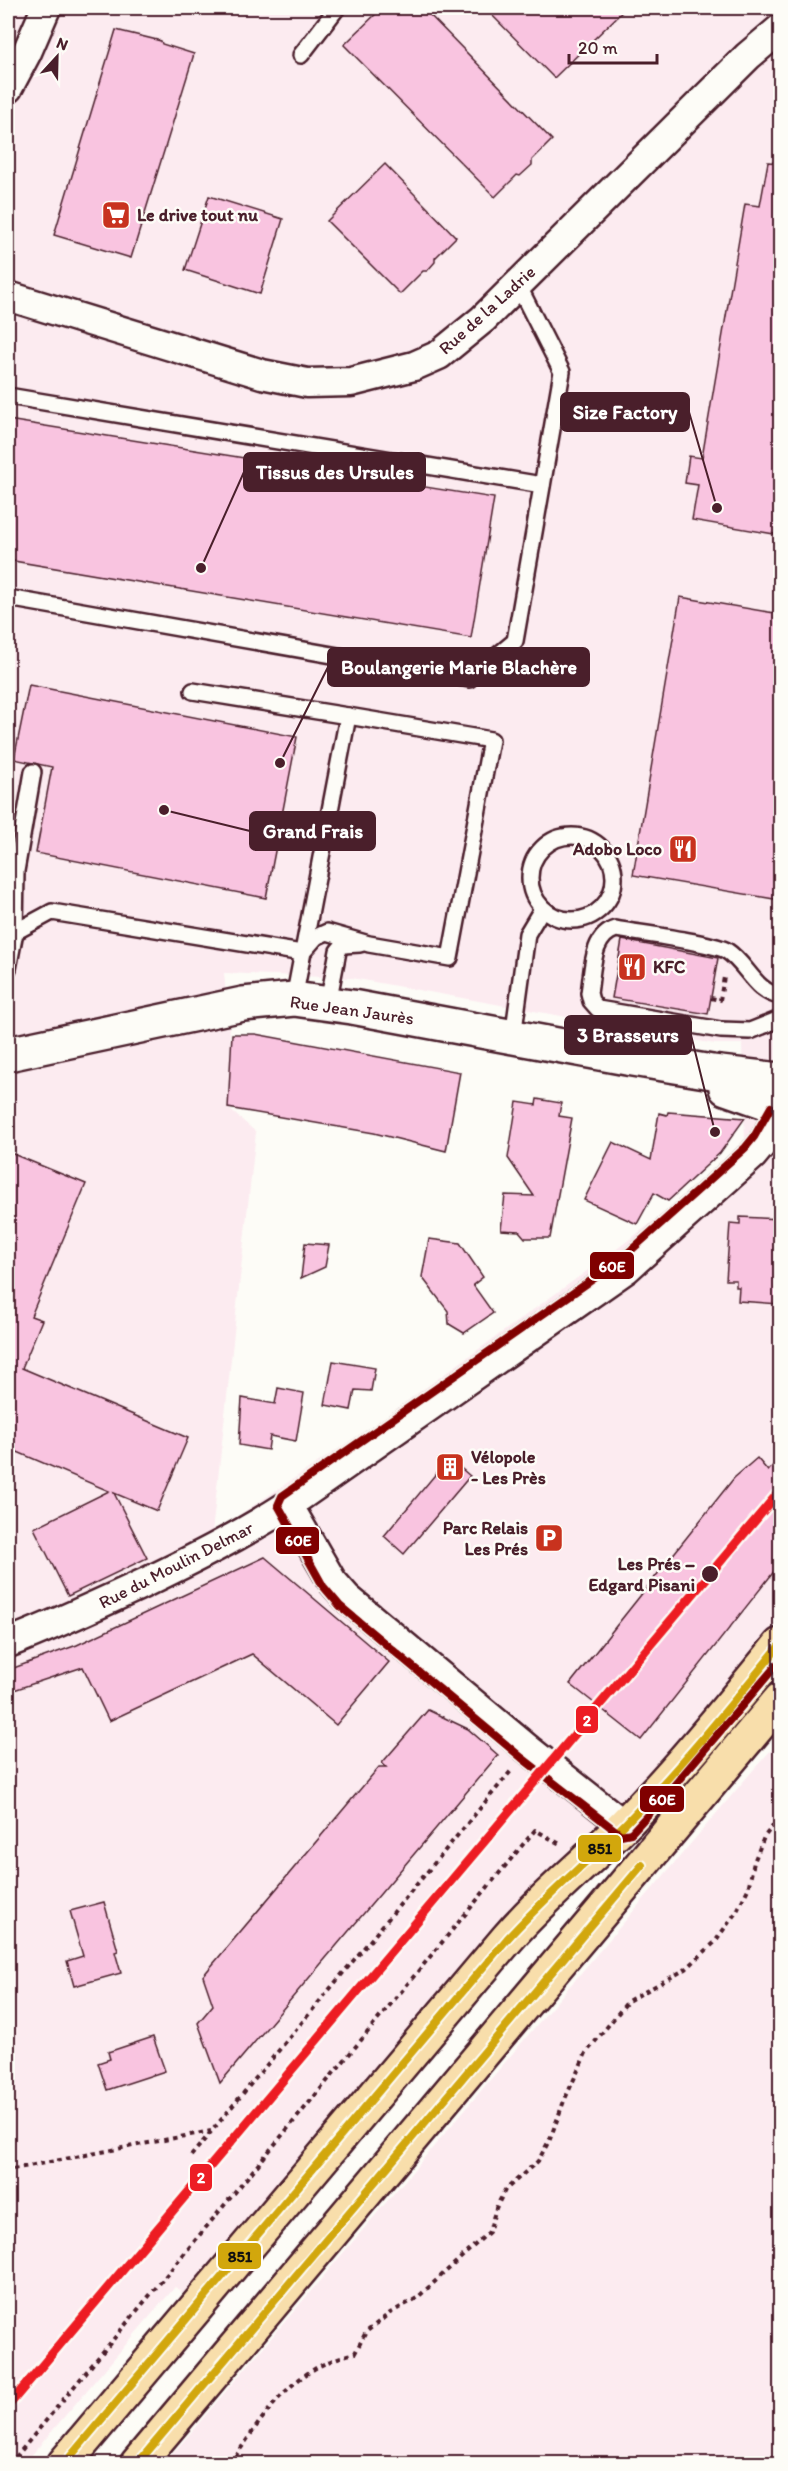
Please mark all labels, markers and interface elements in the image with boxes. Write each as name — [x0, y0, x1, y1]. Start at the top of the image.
north arrow — [27, 27, 87, 87]
scale bar — [569, 27, 658, 65]
text: N — [54, 33, 71, 54]
text: 20 m — [578, 37, 618, 59]
supermarket icon: Le drive tout nu — [100, 199, 132, 231]
place label: Le drive tout nu — [137, 204, 259, 226]
street label: Rue de la Ladrie — [434, 261, 540, 359]
callout: Size Factory — [561, 393, 689, 431]
text: Size Factory — [573, 400, 678, 425]
callout: Tissus des Ursules — [244, 453, 425, 491]
text: Tissus des Ursules — [255, 460, 414, 484]
callout: Boulangerie Marie Blachère — [328, 648, 589, 686]
text: Boulangerie Marie Blachère — [341, 655, 578, 680]
callout: Grand Frais — [250, 812, 375, 850]
text: Grand Frais — [263, 819, 363, 843]
restaurant icon: Adobo Loco — [667, 833, 699, 865]
place label: Adobo Loco — [572, 838, 662, 860]
restaurant icon: KFC — [616, 951, 648, 983]
place label: KFC — [653, 956, 686, 978]
street label: Rue Jean Jaurès — [288, 990, 416, 1030]
callout: 3 Brasseurs — [565, 1016, 691, 1054]
text: 3 Brasseurs — [577, 1023, 679, 1047]
line badge: 60E — [589, 1251, 635, 1280]
text: 60E — [598, 1257, 626, 1276]
place label: Vélopole - Les Près — [471, 1446, 546, 1489]
building icon: Vélopole - Les Près — [434, 1451, 466, 1483]
street label: Rue du Moulin Delmar — [95, 1516, 258, 1614]
place label: Parc Relais Les Prés — [443, 1517, 528, 1560]
parking icon: Parc Relais Les Prés — [533, 1522, 565, 1554]
line badge: 60E — [275, 1526, 320, 1555]
text: 60E — [284, 1531, 312, 1550]
place label: Les Prés – Edgard Pisani — [588, 1553, 695, 1596]
marker: Les Prés – Edgard Pisani — [700, 1564, 720, 1584]
line badge: 2 — [575, 1705, 599, 1734]
text: 2 — [583, 1711, 592, 1730]
line badge: 60E — [639, 1785, 685, 1813]
text: 60E — [648, 1790, 676, 1809]
line badge: 851 — [577, 1834, 622, 1863]
text: 851 — [588, 1839, 613, 1858]
line badge: 2 — [189, 2163, 213, 2192]
text: 2 — [197, 2168, 206, 2187]
line badge: 851 — [217, 2242, 262, 2270]
text: 851 — [228, 2247, 253, 2266]

